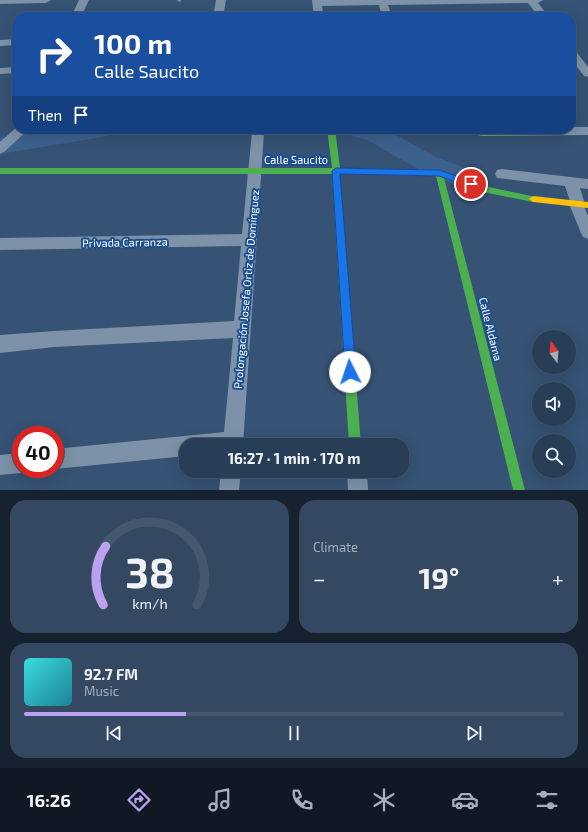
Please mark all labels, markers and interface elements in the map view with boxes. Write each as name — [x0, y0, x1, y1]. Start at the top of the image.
text: 100 m — [94, 26, 172, 60]
icon: right — [28, 28, 80, 80]
text: Calle Saucito — [94, 60, 199, 82]
icon: arrive — [70, 104, 92, 126]
text: Then — [28, 106, 62, 124]
street label: Calle Saucito — [264, 153, 328, 166]
pin — [454, 167, 488, 201]
icon: arrive — [460, 173, 482, 195]
street label: Prolongación Josefa Ortiz de Domínguez — [231, 189, 261, 389]
street label: Privada Carranza — [82, 235, 168, 249]
street label: Calle Aldama — [477, 296, 505, 362]
north arrow — [532, 330, 576, 374]
map controls — [532, 330, 576, 478]
position arrow — [329, 351, 371, 393]
button: sound — [532, 382, 576, 426]
speed limit sign: 40 — [12, 426, 64, 478]
button: search — [532, 434, 576, 478]
text: 16:27 · 1 min · 170 m — [228, 449, 360, 467]
text: Climate — [313, 539, 358, 555]
text: 38 — [125, 545, 174, 595]
text: 19° — [418, 559, 459, 595]
text: − — [313, 565, 326, 591]
text: + — [552, 565, 564, 591]
text: km/h — [132, 594, 167, 611]
text: 92.7 FM — [84, 665, 138, 683]
text: Music — [84, 683, 119, 699]
icon: previous — [103, 722, 125, 744]
icon: pause — [283, 722, 305, 744]
icon: next — [463, 722, 485, 744]
icon: directions — [125, 786, 153, 814]
icon: music — [206, 786, 234, 814]
icon: phone — [288, 786, 316, 814]
icon: climate — [370, 786, 398, 814]
icon: car — [451, 786, 479, 814]
icon: filters — [533, 786, 561, 814]
text: 16:26 — [27, 789, 71, 811]

